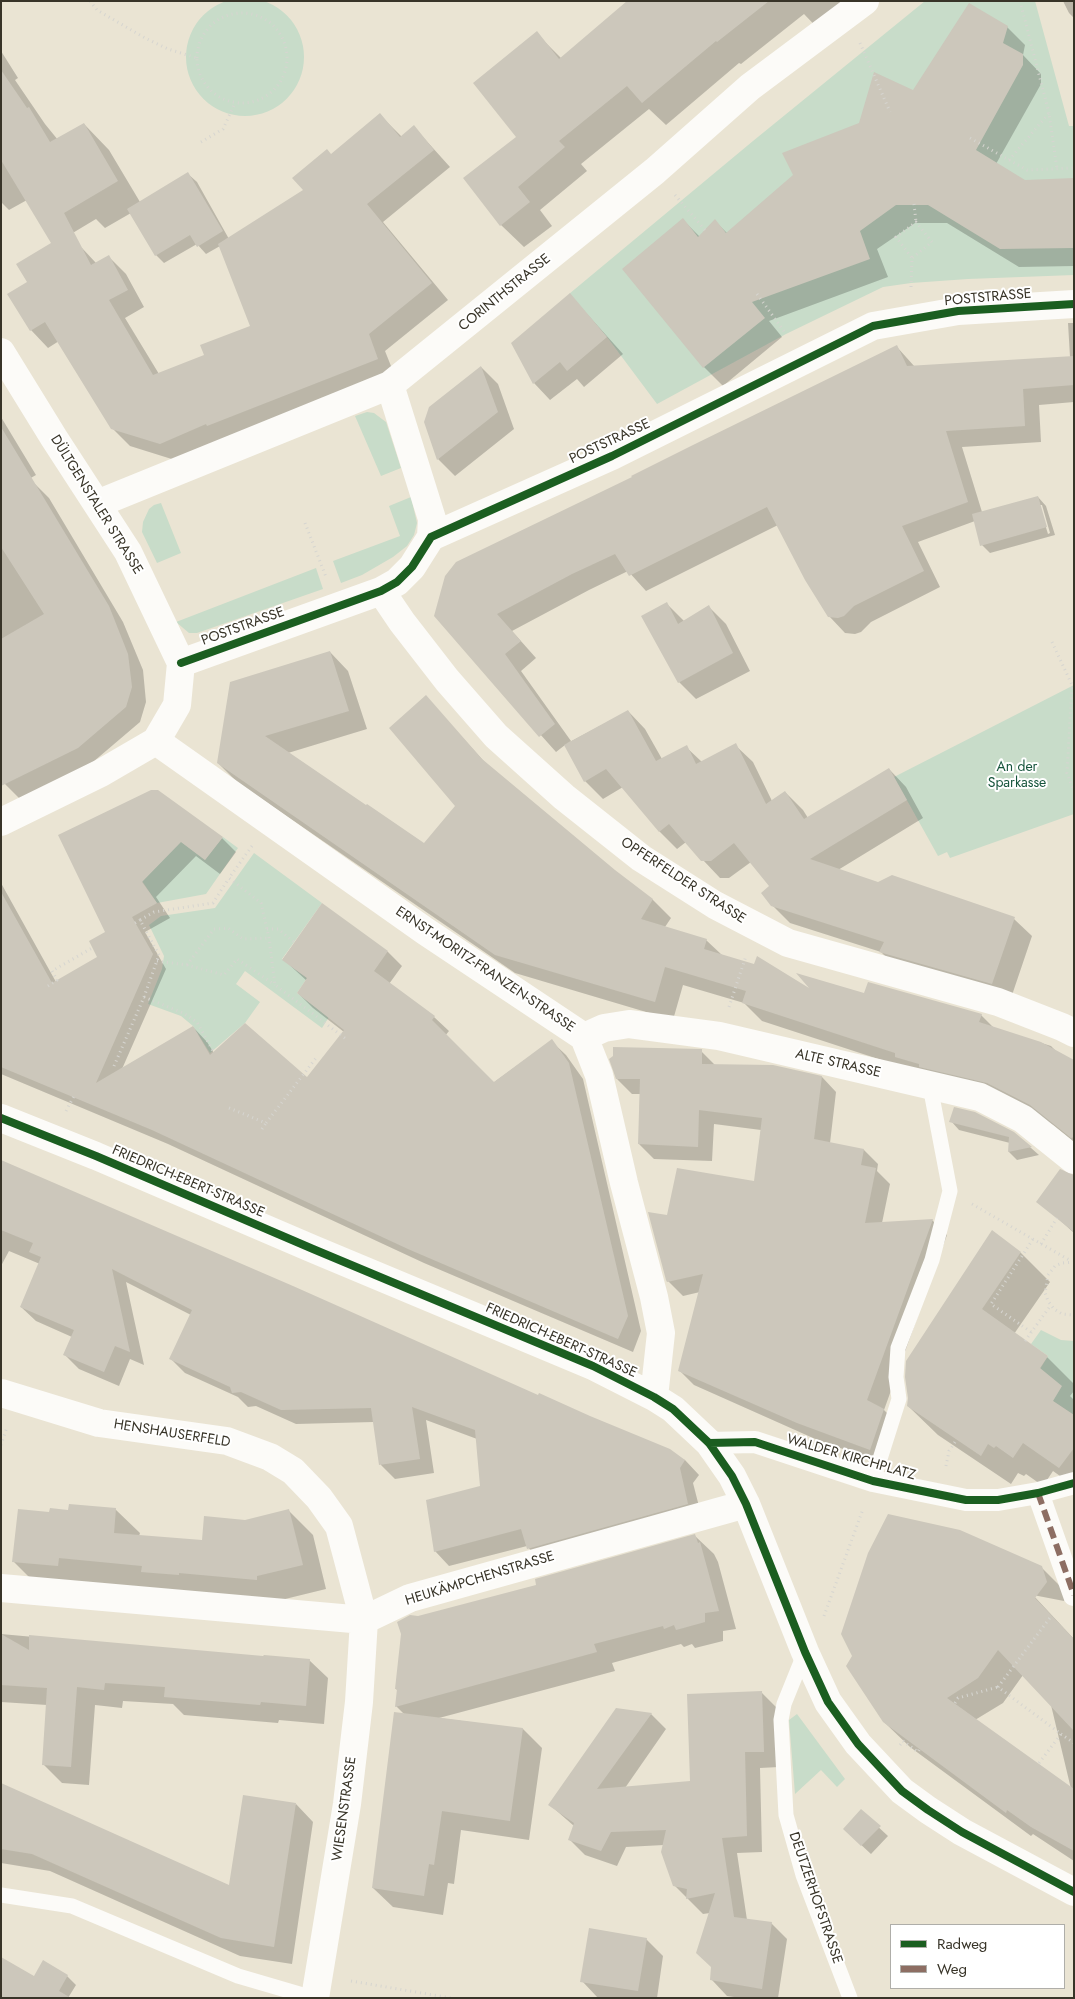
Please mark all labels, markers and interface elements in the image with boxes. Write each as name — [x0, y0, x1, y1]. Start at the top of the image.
street label: CORINTHSTRASSE — [456, 251, 554, 335]
street label: POSTSTRASSE — [944, 286, 1032, 310]
street label: POSTSTRASSE — [567, 416, 653, 468]
street label: DÜLTGENSTALER STRASSE — [46, 432, 146, 578]
street label: POSTSTRASSE — [199, 604, 287, 650]
park label: An der Sparkasse — [988, 760, 1046, 792]
street label: OPFERFELDER STRASSE — [617, 834, 749, 928]
street label: ERNST-MORITZ-FRANZEN-STRASSE — [392, 903, 578, 1037]
street label: ALTE STRASSE — [794, 1046, 882, 1082]
street label: FRIEDRICH-EBERT-STRASSE — [109, 1142, 267, 1222]
street label: FRIEDRICH-EBERT-STRASSE — [483, 1300, 639, 1382]
street label: HENSHAUSERFELD — [112, 1416, 232, 1452]
street label: WALDER KIRCHPLATZ — [785, 1432, 917, 1484]
street label: HEUKÄMPCHENSTRASSE — [403, 1548, 557, 1610]
street label: WIESENSTRASSE — [329, 1756, 361, 1862]
street label: DEUTZERHOFSTRASSE — [785, 1830, 845, 1966]
legend — [890, 1924, 1065, 1989]
text: Radweg — [937, 1933, 987, 1955]
text: Weg — [937, 1958, 967, 1980]

